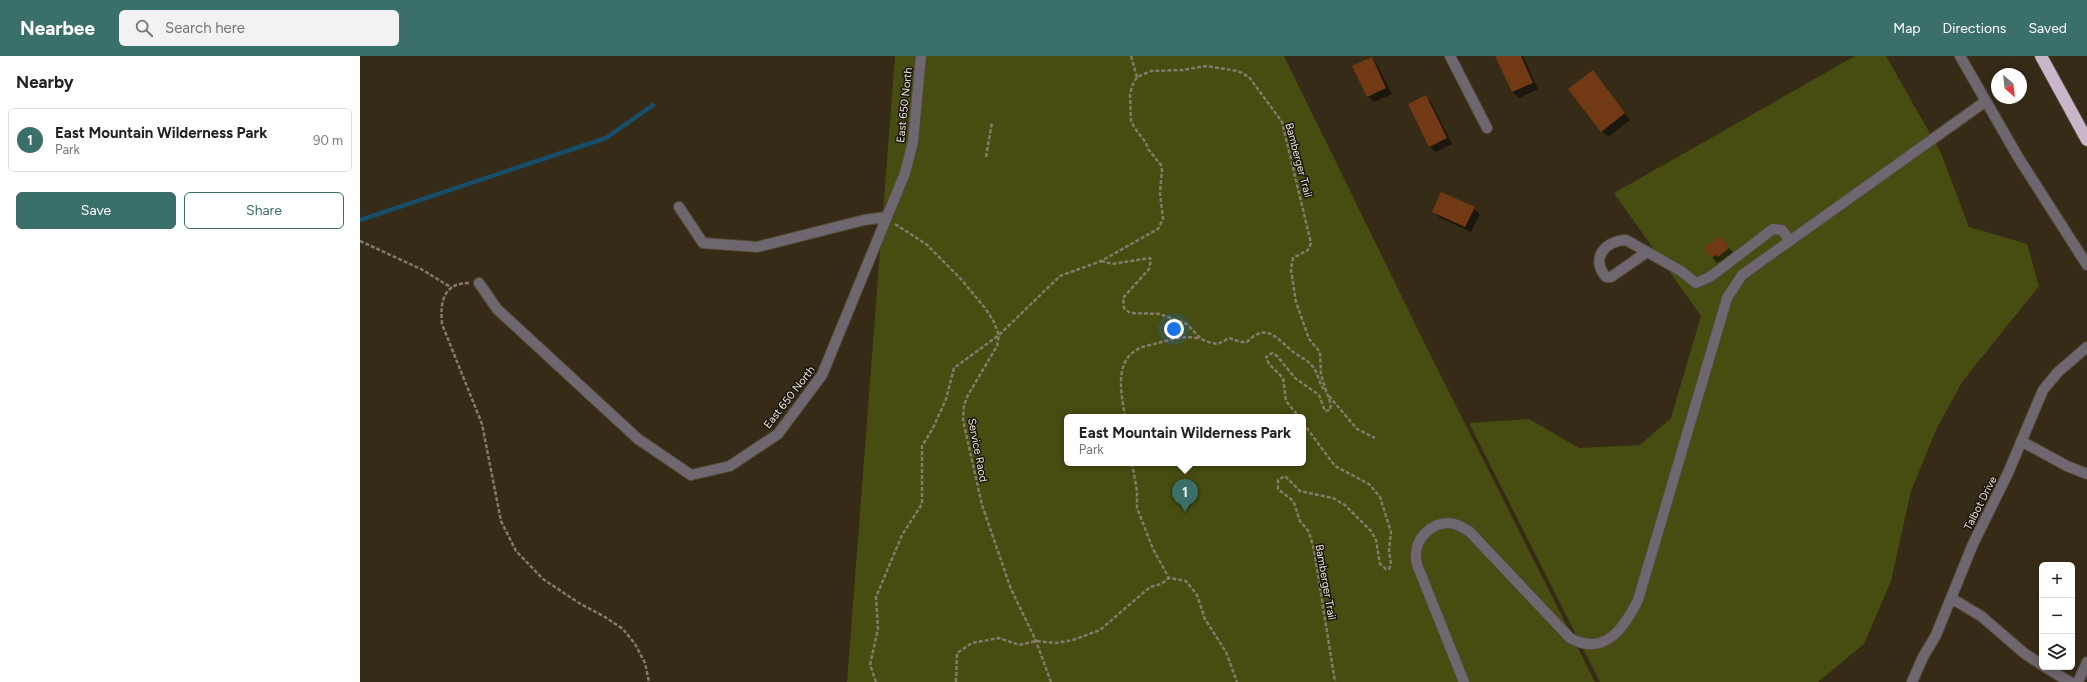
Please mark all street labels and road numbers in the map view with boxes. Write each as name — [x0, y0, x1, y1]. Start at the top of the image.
street label: East 650 North — [894, 67, 915, 143]
street label: Bamberger Trail — [1282, 121, 1315, 199]
street label: East 650 North — [761, 364, 818, 431]
street label: Service Raod — [965, 417, 990, 483]
street label: Talbot Drive — [1961, 474, 2000, 532]
street label: Bamberger Trail — [1312, 543, 1339, 621]

